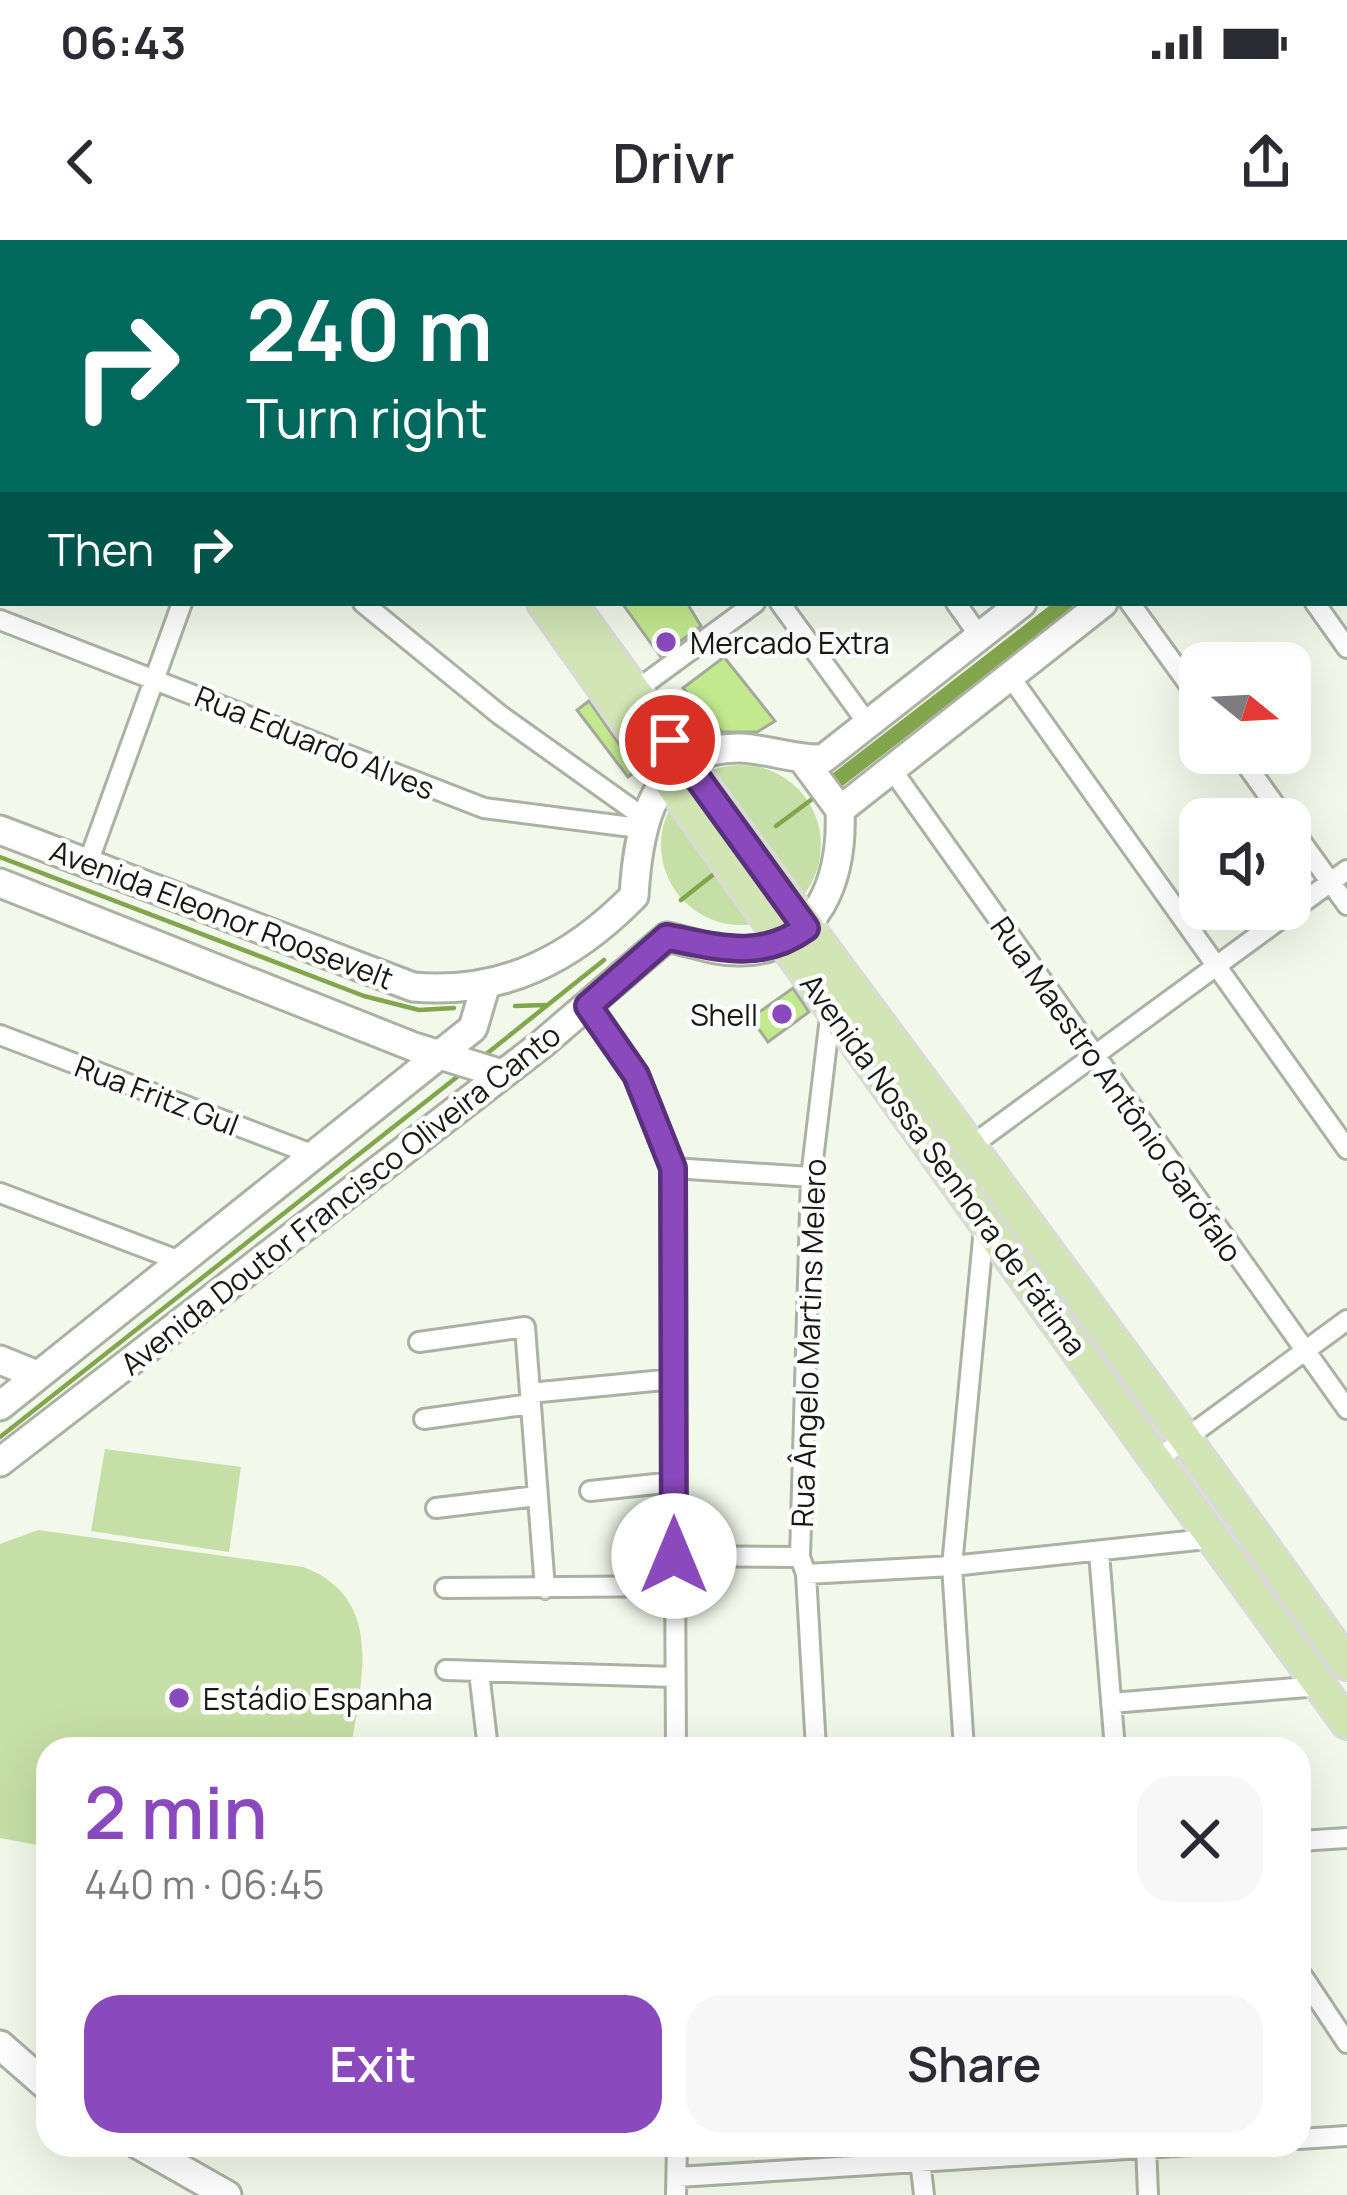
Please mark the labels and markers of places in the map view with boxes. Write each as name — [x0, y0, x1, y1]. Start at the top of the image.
place label: Mercado Extra — [690, 622, 890, 663]
marker: Mercado Extra — [653, 629, 679, 655]
pin — [619, 689, 721, 791]
place label: Shell — [690, 994, 758, 1035]
marker: Shell — [769, 1001, 795, 1027]
place label: Estádio Espanha — [203, 1678, 433, 1719]
marker: Estádio Espanha — [166, 1685, 192, 1711]

